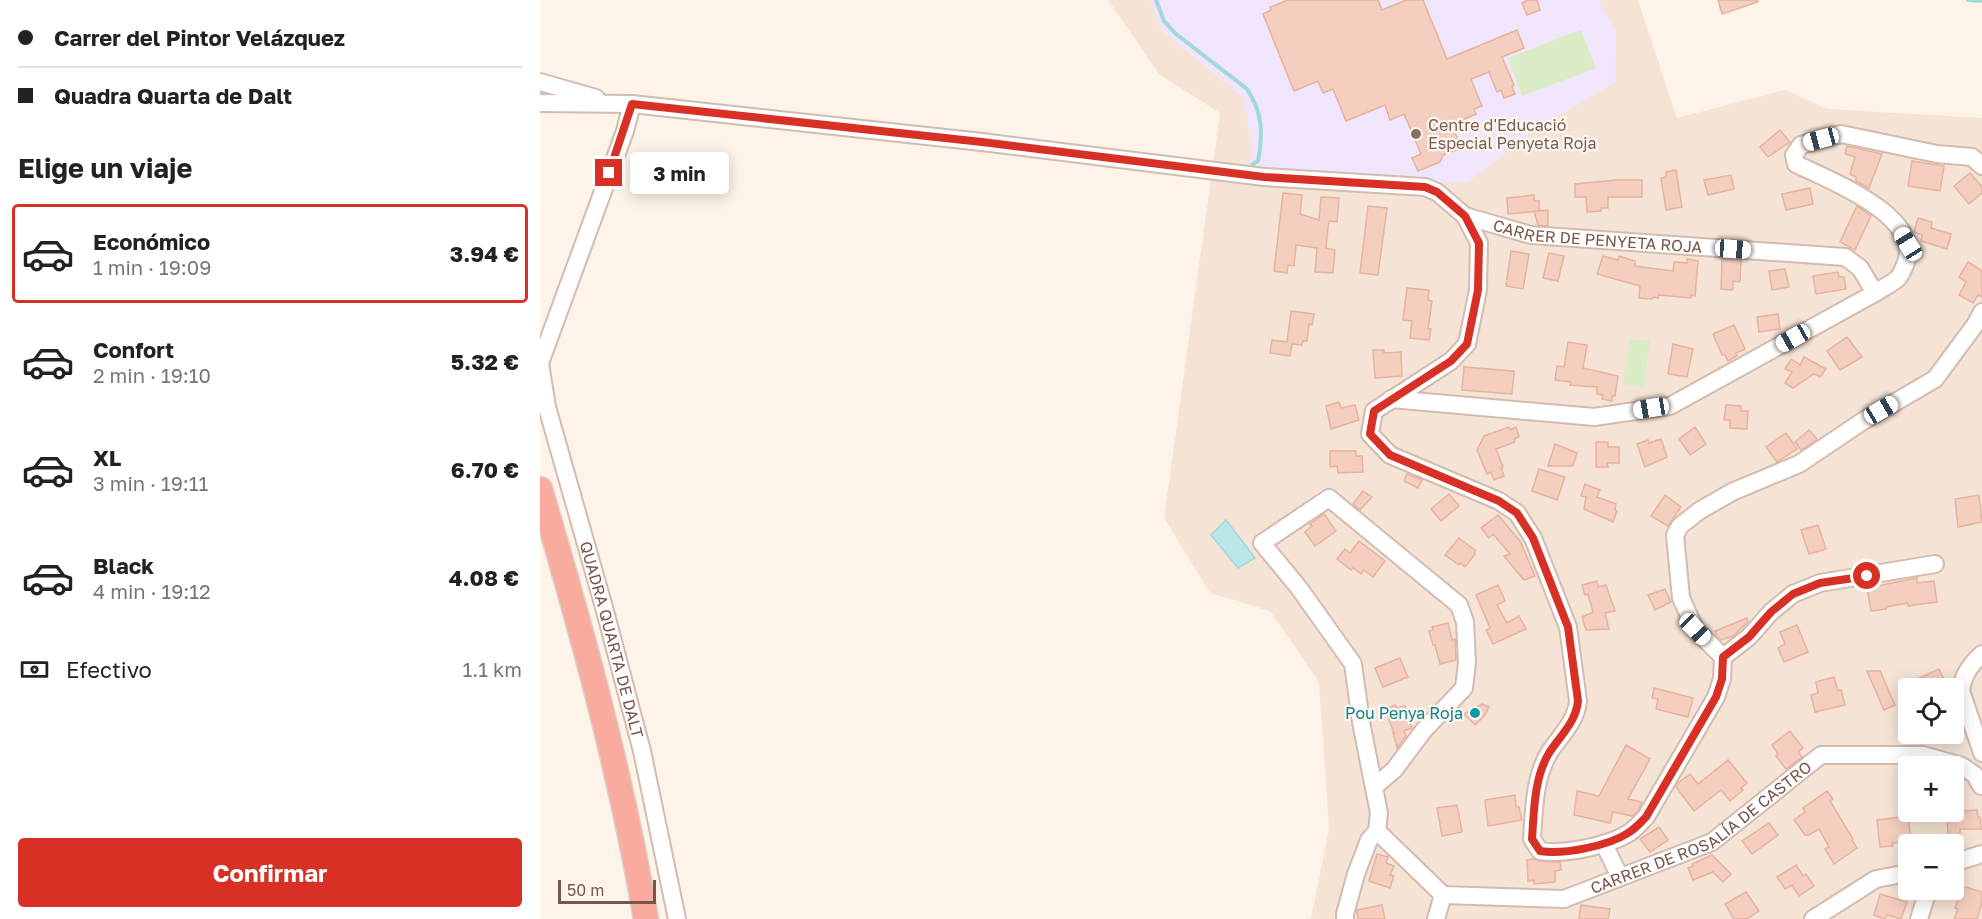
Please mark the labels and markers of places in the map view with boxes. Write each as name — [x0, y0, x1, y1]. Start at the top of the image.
place label: Centre d'Educació Especial Penyeta Roja — [1428, 115, 1597, 153]
marker: Centre d'Educació Especial Penyeta Roja — [1409, 127, 1423, 141]
place label: Pou Penya Roja — [1345, 703, 1463, 723]
marker: Pou Penya Roja — [1468, 706, 1482, 720]

